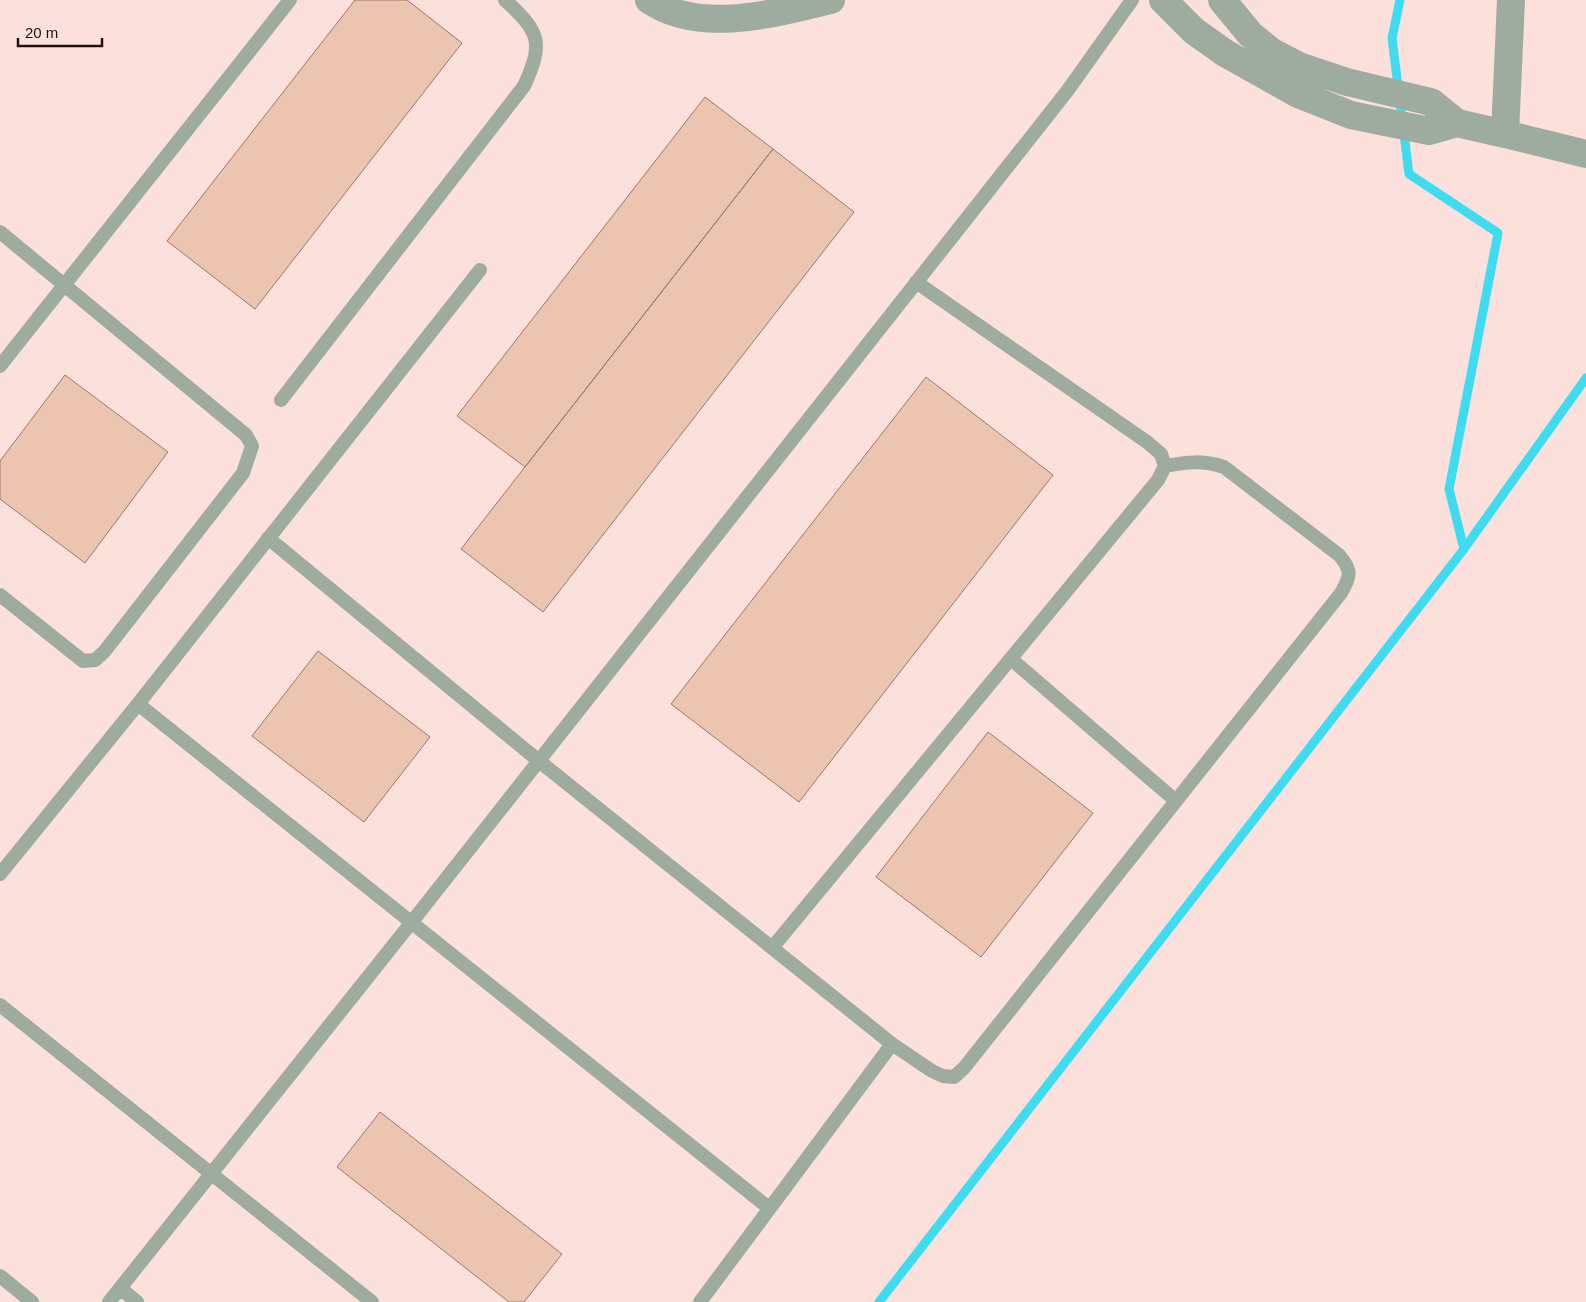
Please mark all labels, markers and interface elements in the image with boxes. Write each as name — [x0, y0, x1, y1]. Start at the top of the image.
scale bar — [18, 15, 101, 47]
text: 20 m — [25, 24, 58, 41]

